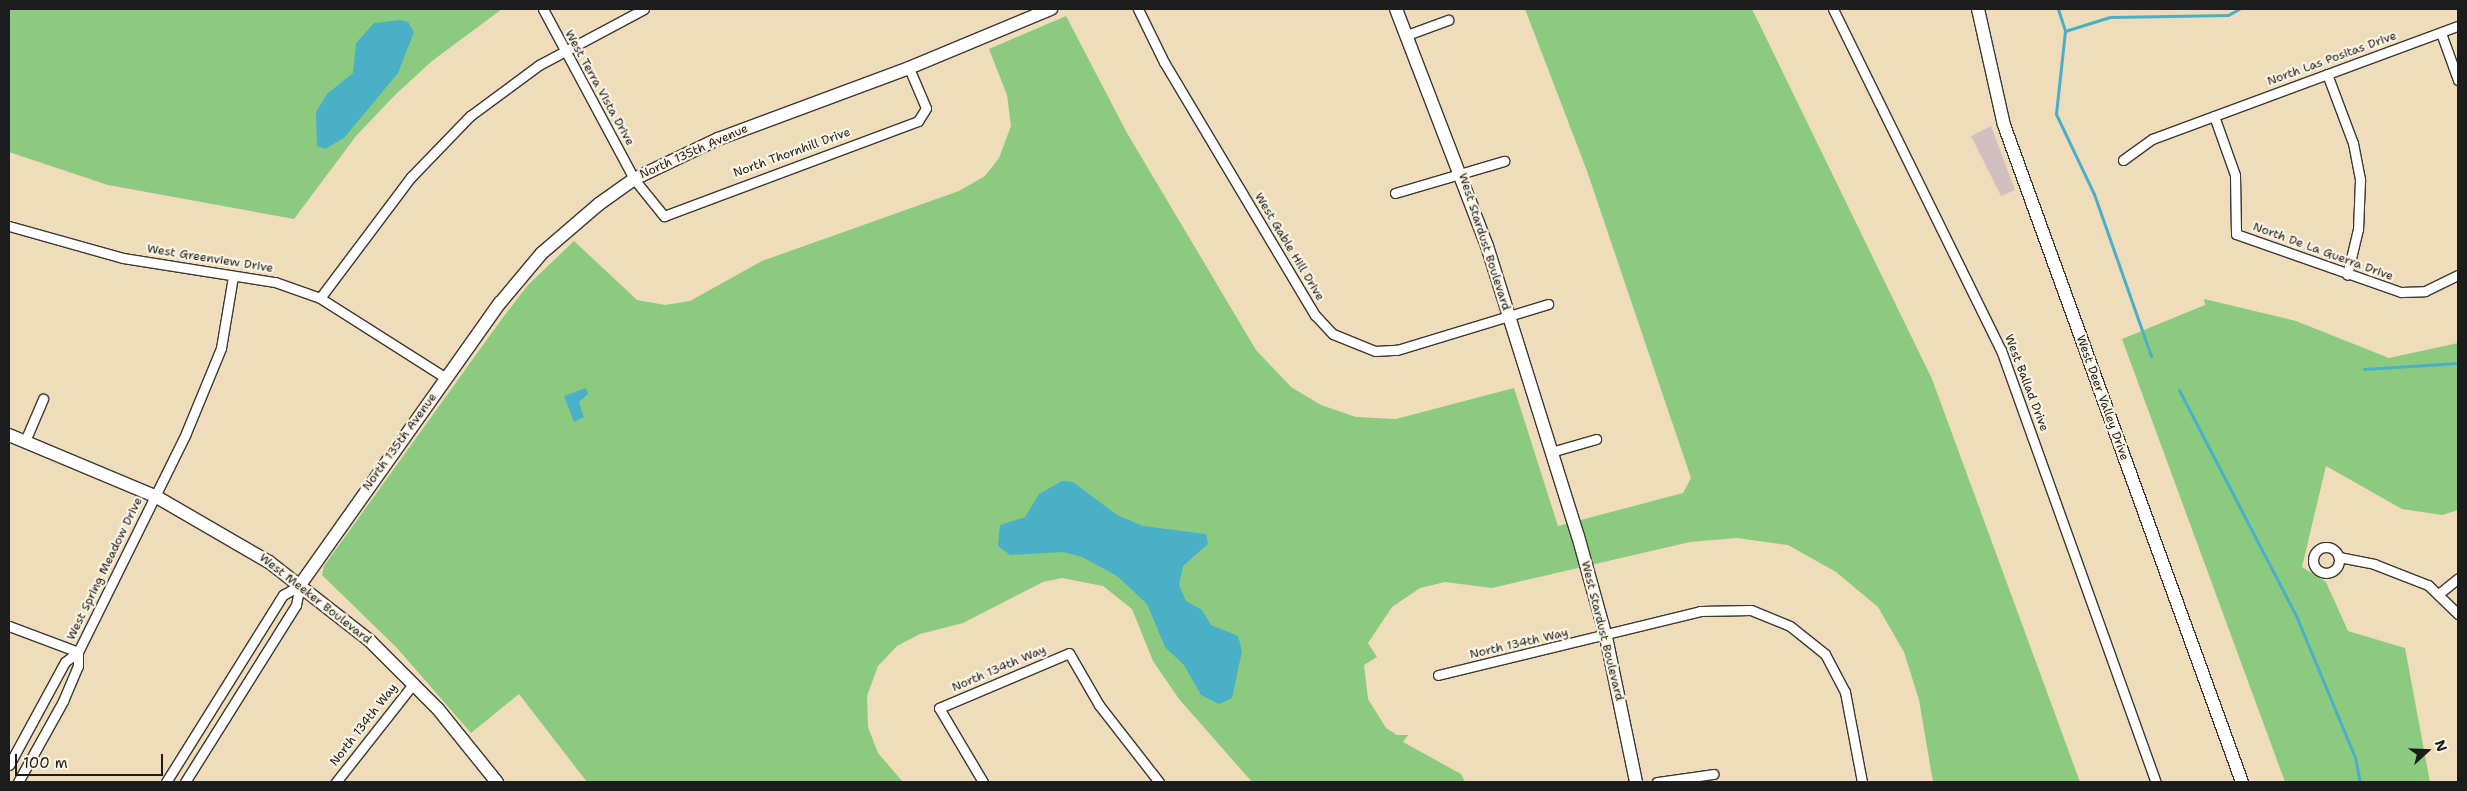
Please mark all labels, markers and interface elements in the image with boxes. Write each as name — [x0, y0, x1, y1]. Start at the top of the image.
street label: West Terra Vista Drive — [561, 28, 637, 148]
street label: North Las Positas Drive — [2265, 29, 2399, 89]
street label: North 135th Avenue — [638, 122, 750, 182]
street label: North Thornhill Drive — [732, 125, 852, 181]
street label: West Stardust Boulevard — [1455, 171, 1513, 313]
street label: West Gable Hill Drive — [1251, 190, 1327, 304]
street label: North De La Guerra Drive — [2251, 220, 2395, 284]
street label: West Greenview Drive — [146, 242, 274, 276]
street label: West Ballad Drive — [2001, 332, 2051, 434]
street label: West Deer Valley Drive — [2073, 333, 2131, 463]
street label: North 135th Avenue — [360, 390, 440, 494]
street label: West Spring Meadow Drive — [64, 495, 146, 643]
street label: West Meeker Boulevard — [256, 551, 374, 647]
street label: West Stardust Boulevard — [1578, 560, 1626, 702]
street label: North 134th Way — [1468, 626, 1570, 662]
street label: North 134th Way — [950, 643, 1048, 695]
street label: North 134th Way — [327, 681, 401, 769]
north arrow — [2402, 726, 2452, 776]
text: N — [2431, 738, 2451, 754]
scale bar — [18, 744, 165, 776]
text: 100 m — [23, 753, 68, 773]

